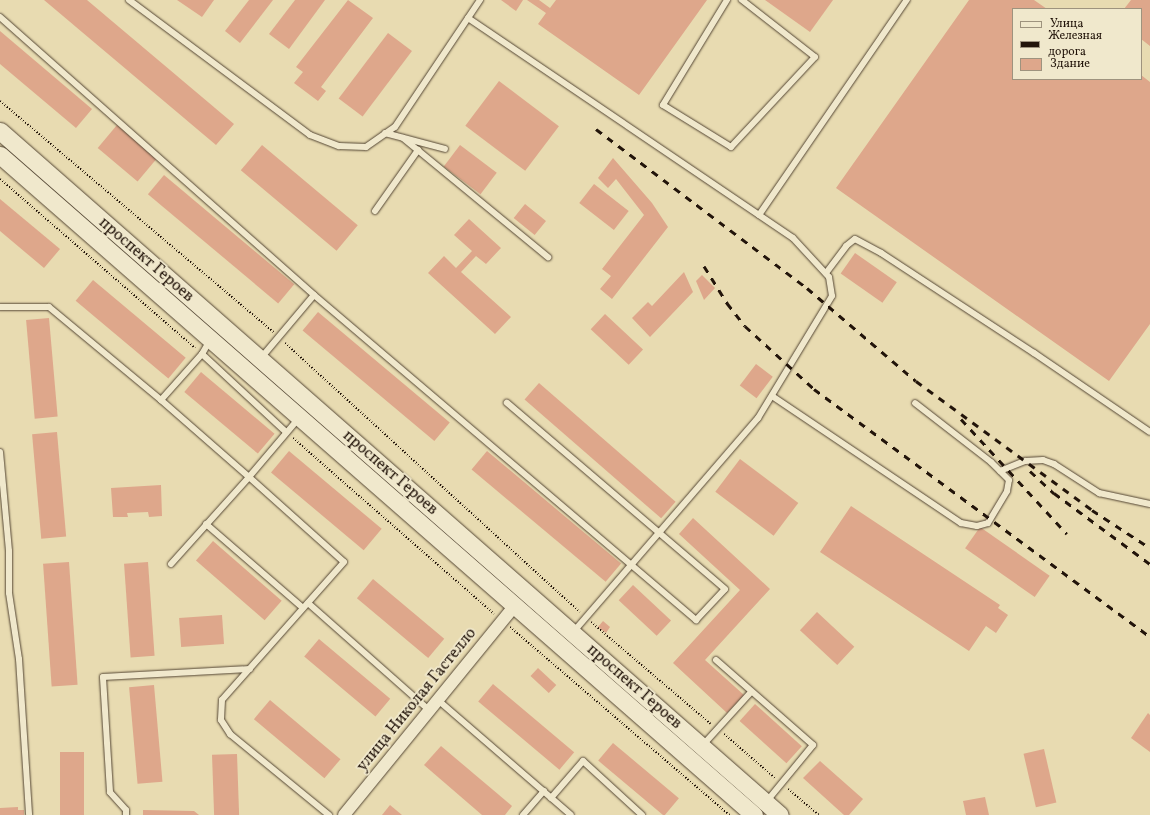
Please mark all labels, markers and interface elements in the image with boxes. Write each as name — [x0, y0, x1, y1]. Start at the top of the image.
legend — [1012, 8, 1142, 80]
text: Улица — [1050, 16, 1083, 32]
text: Железная дорога — [1048, 28, 1102, 60]
text: Здание — [1050, 56, 1090, 72]
street label: проспект Героев — [95, 214, 197, 306]
street label: проспект Героев — [339, 427, 441, 519]
street label: улица Николая Гастелло — [353, 624, 481, 776]
street label: проспект Героев — [583, 641, 685, 733]

